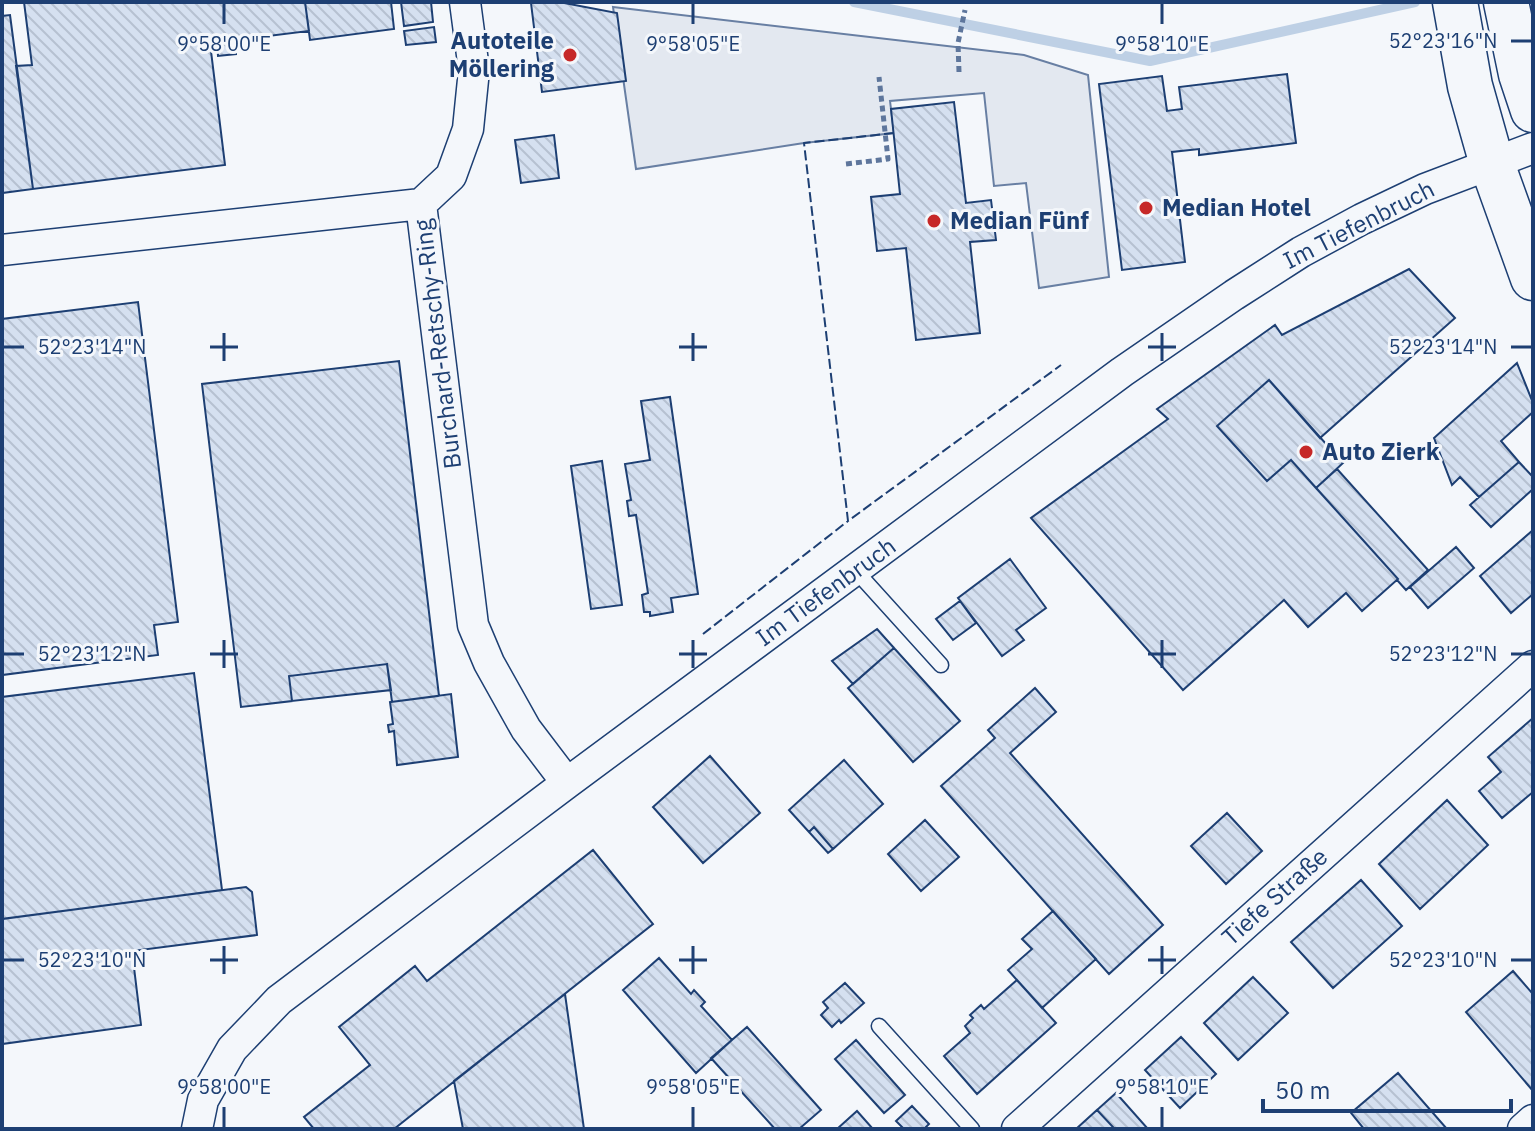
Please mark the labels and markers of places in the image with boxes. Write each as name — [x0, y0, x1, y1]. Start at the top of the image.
place label: Autoteile Möllering — [449, 24, 555, 84]
marker: Autoteile Möllering — [561, 46, 579, 64]
place label: Median Hotel — [1162, 191, 1311, 223]
marker: Median Hotel — [1137, 199, 1155, 217]
place label: Median Fünf — [950, 204, 1089, 236]
marker: Median Fünf — [925, 212, 943, 230]
place label: Auto Zierk — [1322, 435, 1440, 467]
marker: Auto Zierk — [1297, 443, 1315, 461]

